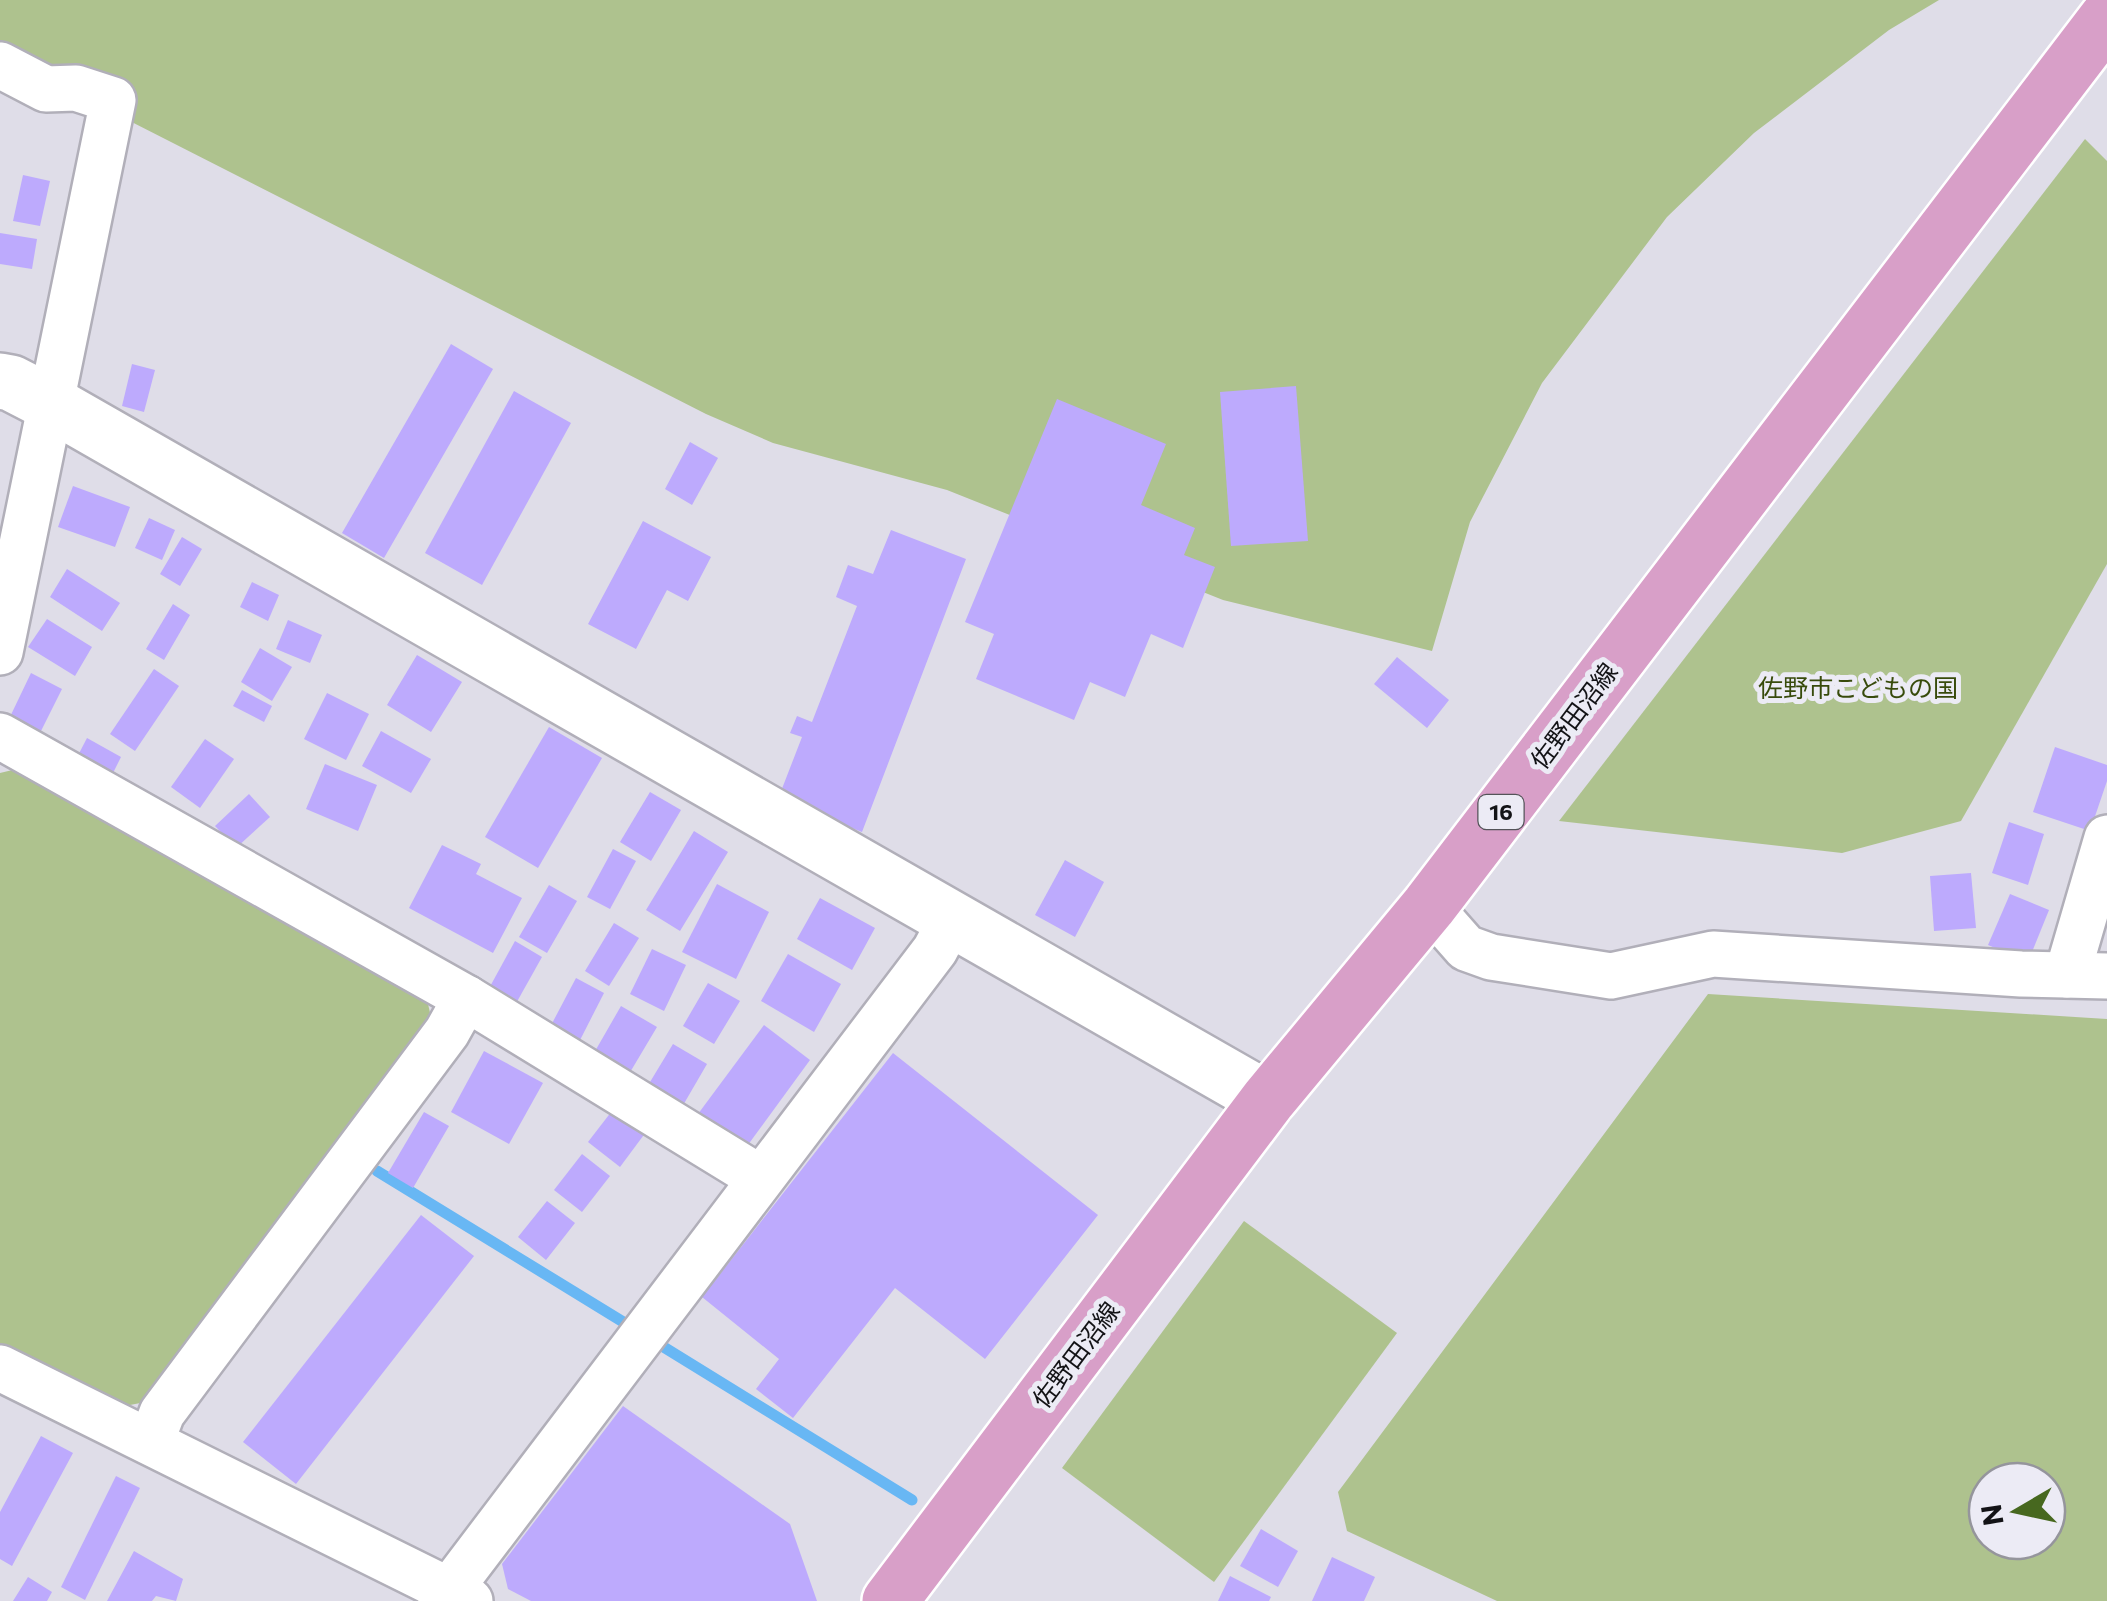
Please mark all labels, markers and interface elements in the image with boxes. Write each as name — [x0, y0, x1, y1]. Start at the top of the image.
street label: 佐野田沼線 — [1524, 656, 1623, 774]
park label: 佐野市こどもの国 — [1758, 672, 1958, 702]
road number: 16 — [1478, 795, 1524, 829]
street label: 佐野田沼線 — [1026, 1295, 1125, 1413]
north arrow — [1967, 1461, 2067, 1561]
text: N — [1973, 1502, 2010, 1528]

